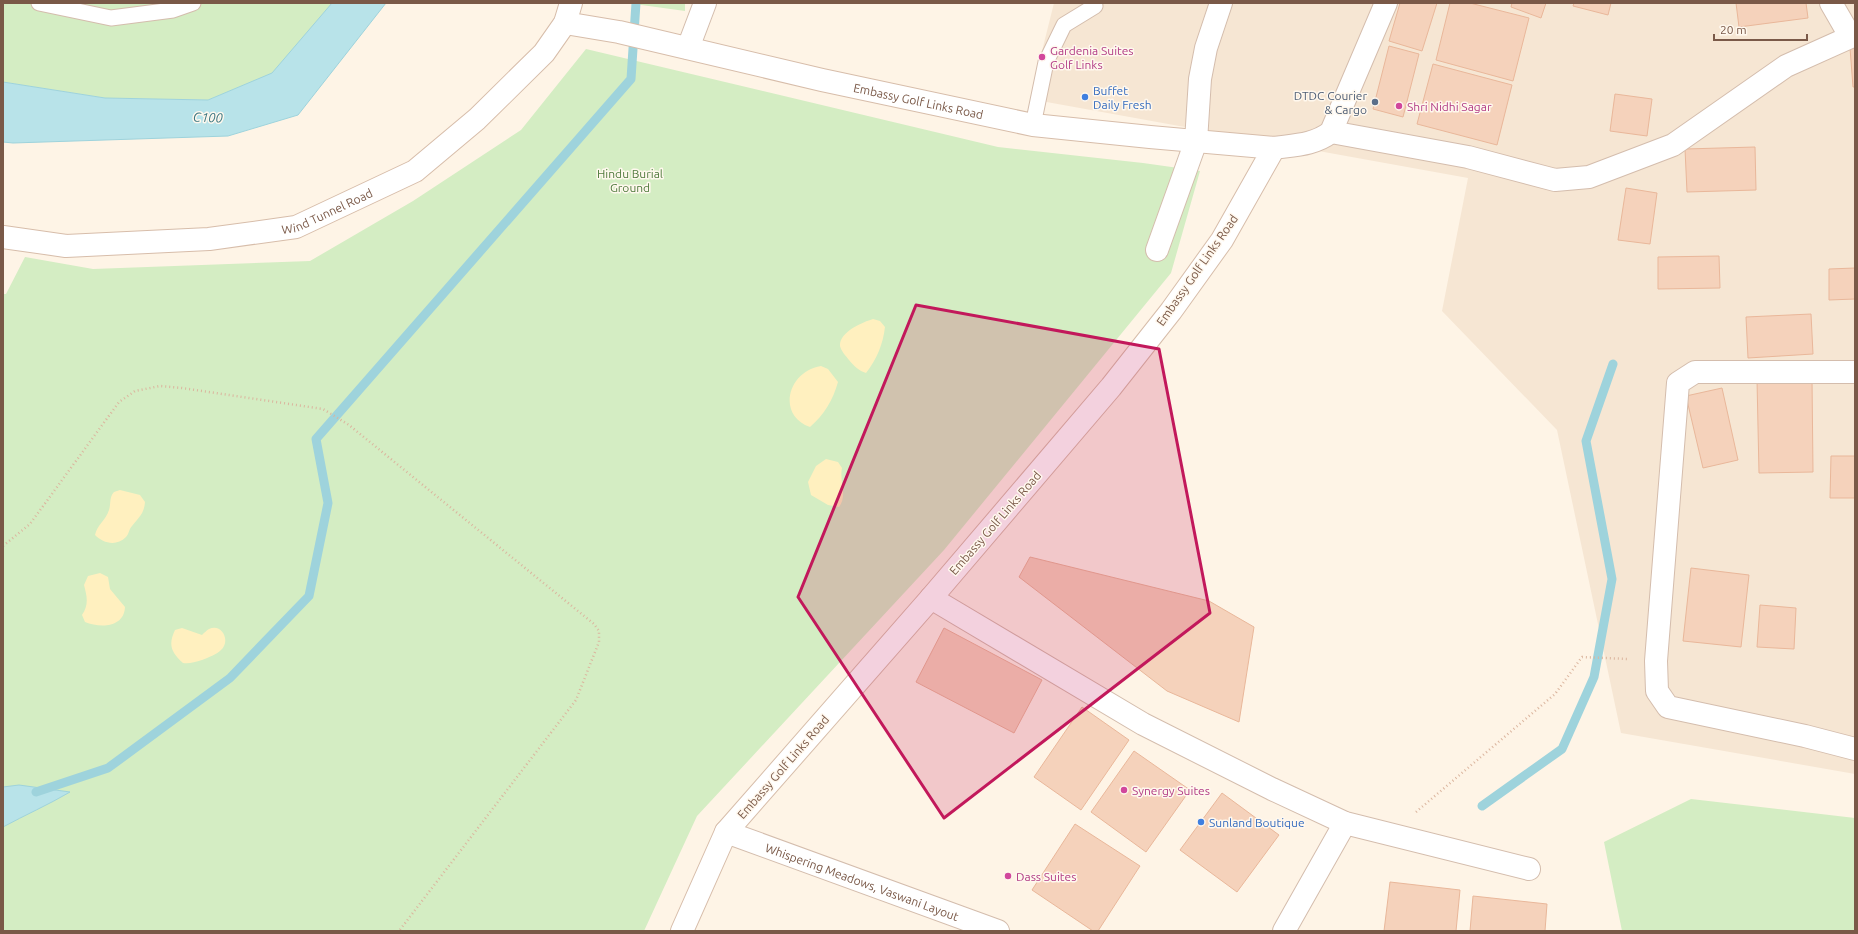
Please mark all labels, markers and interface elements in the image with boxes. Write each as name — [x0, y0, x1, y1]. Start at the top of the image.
scale bar — [1714, 16, 1807, 42]
text: 20 m — [1720, 23, 1747, 36]
place label: Gardenia Suites Golf Links — [1050, 44, 1134, 71]
marker: Gardenia Suites Golf Links — [1037, 52, 1047, 62]
street label: Embassy Golf Links Road — [852, 80, 985, 121]
place label: Buffet Daily Fresh — [1093, 84, 1152, 111]
place label: DTDC Courier & Cargo — [1294, 89, 1367, 116]
marker: Buffet Daily Fresh — [1080, 92, 1090, 102]
marker: DTDC Courier & Cargo — [1370, 97, 1380, 107]
place label: Shri Nidhi Sagar — [1407, 100, 1492, 113]
marker: Shri Nidhi Sagar — [1394, 101, 1404, 111]
water label: C100 — [193, 109, 223, 125]
park label: Hindu Burial Ground — [597, 167, 663, 194]
street label: Wind Tunnel Road — [281, 186, 374, 235]
street label: Embassy Golf Links Road — [1154, 212, 1240, 328]
street label: Embassy Golf Links Road — [947, 469, 1043, 577]
street label: Embassy Golf Links Road — [735, 713, 831, 821]
place label: Synergy Suites — [1132, 784, 1210, 797]
marker: Synergy Suites — [1119, 785, 1129, 795]
place label: Sunland Boutique — [1209, 816, 1305, 829]
marker: Sunland Boutique — [1196, 817, 1206, 827]
street label: Whispering Meadows, Vaswani Layout — [764, 840, 961, 923]
place label: Dass Suites — [1016, 870, 1076, 883]
marker: Dass Suites — [1003, 871, 1013, 881]

